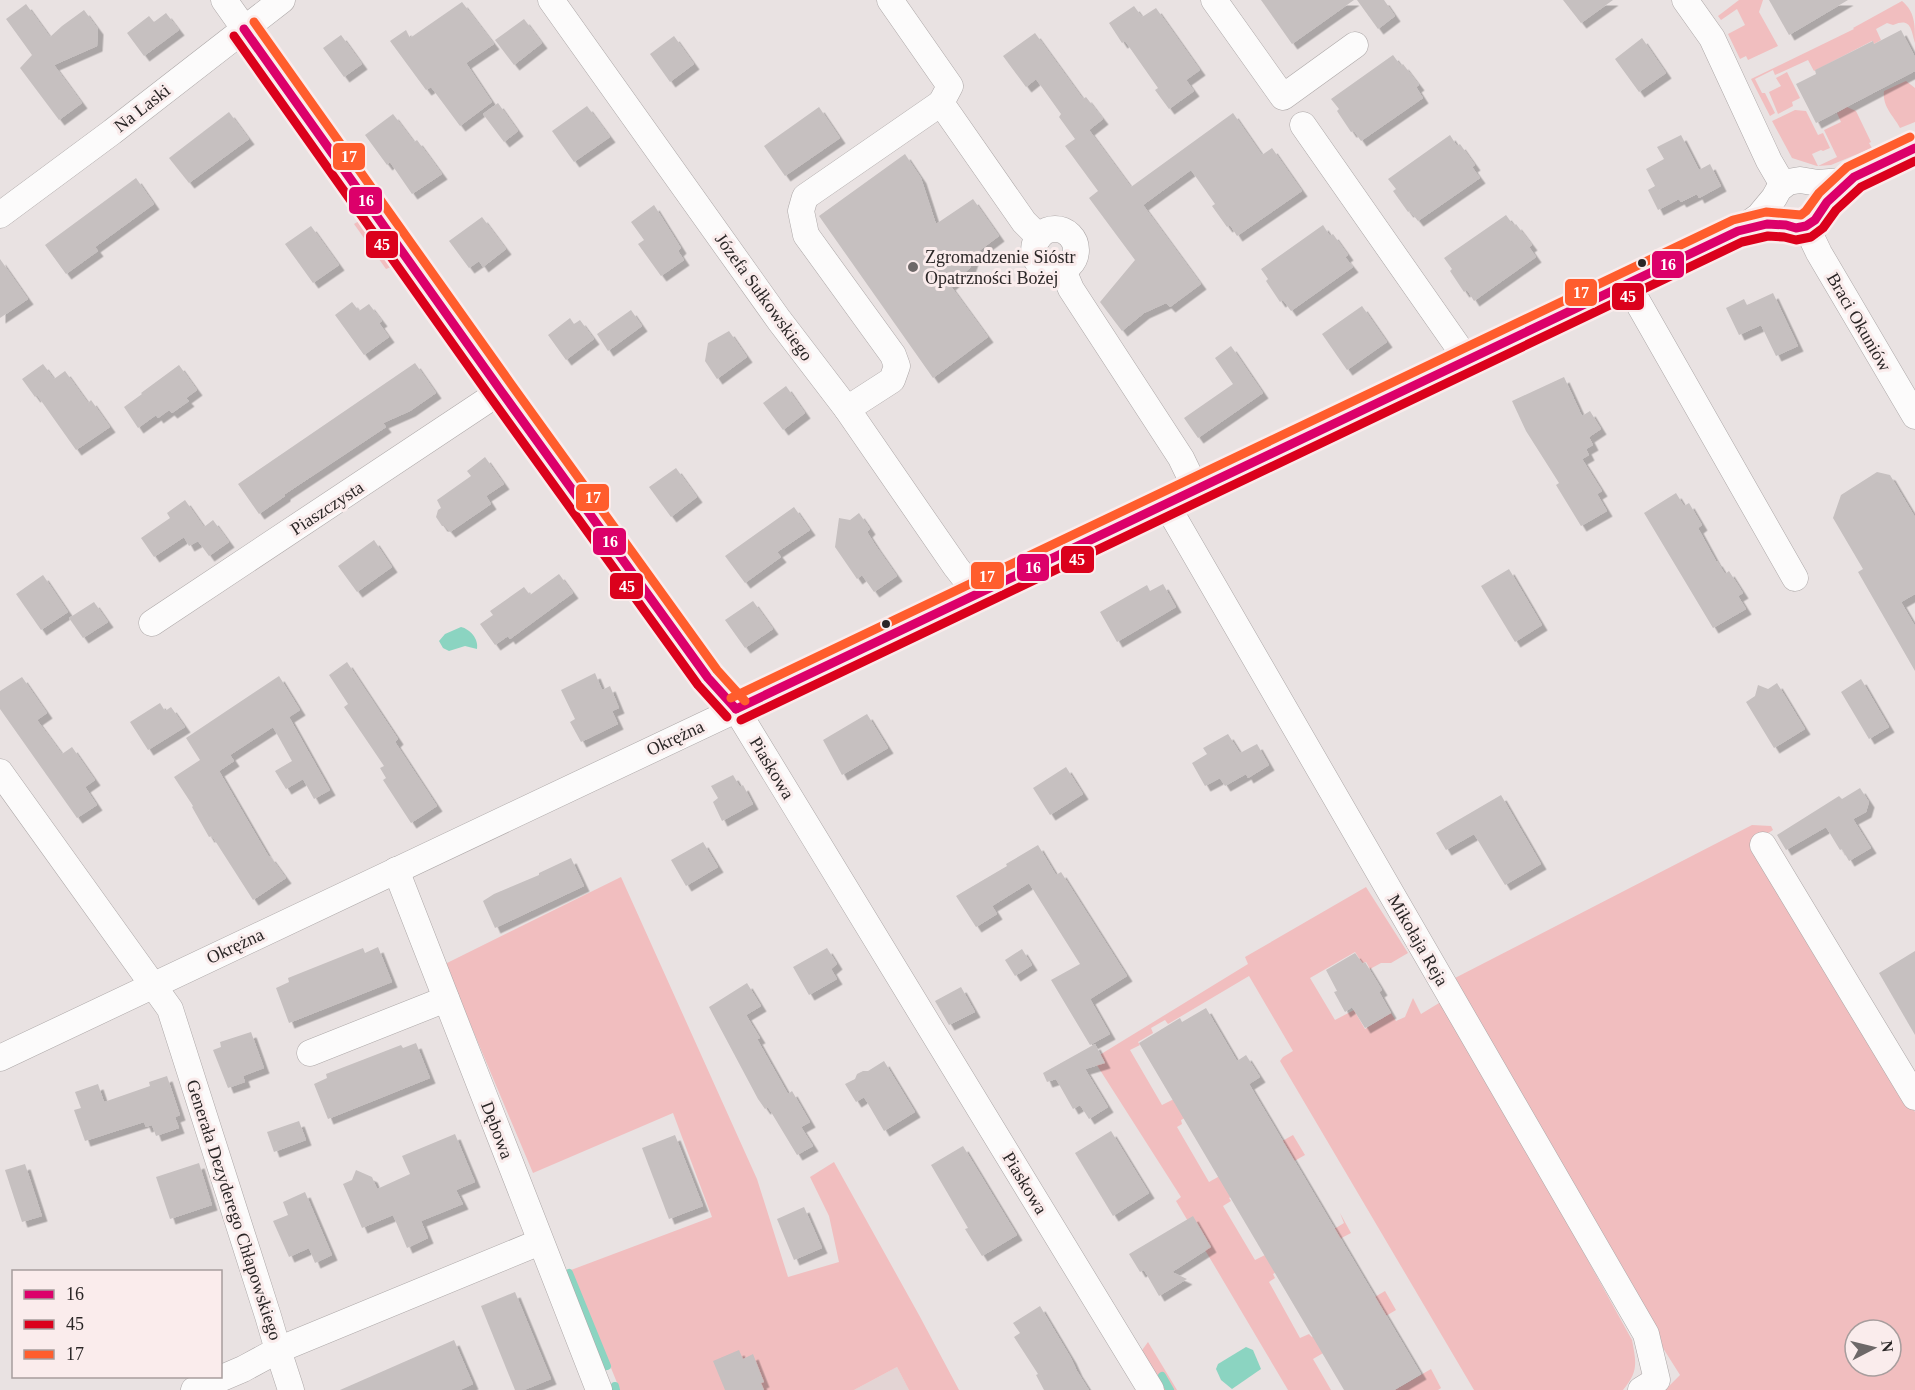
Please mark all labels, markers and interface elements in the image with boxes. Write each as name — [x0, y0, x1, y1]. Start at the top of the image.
street label: Na Laski — [110, 80, 174, 136]
line badge: 17 — [332, 142, 366, 171]
text: 17 — [341, 148, 357, 165]
line badge: 16 — [348, 186, 383, 215]
text: 16 — [358, 192, 374, 209]
street label: Józefa Sułkowskiego — [711, 229, 817, 365]
line badge: 45 — [365, 230, 399, 259]
text: 45 — [374, 236, 390, 253]
place label: Zgromadzenie Sióstr Opatrzności Bożej — [925, 247, 1075, 288]
line badge: 16 — [1651, 250, 1685, 279]
text: 16 — [1660, 256, 1676, 273]
unlabelled marker — [1636, 257, 1648, 269]
marker: Zgromadzenie Sióstr Opatrzności Bożej — [906, 260, 920, 274]
street label: Braci Okuniów — [1823, 269, 1895, 375]
line badge: 17 — [1564, 278, 1598, 307]
line badge: 45 — [1611, 282, 1645, 311]
text: 17 — [1573, 284, 1589, 301]
text: 45 — [1620, 288, 1636, 305]
street label: Piaszczysta — [287, 477, 367, 539]
line badge: 17 — [575, 483, 610, 512]
text: 17 — [585, 489, 601, 506]
line badge: 16 — [592, 527, 627, 556]
text: 16 — [602, 533, 618, 550]
line badge: 45 — [1060, 545, 1095, 574]
text: 45 — [1069, 551, 1085, 568]
line badge: 16 — [1016, 553, 1050, 582]
text: 16 — [1025, 559, 1041, 576]
line badge: 17 — [970, 561, 1005, 590]
text: 17 — [979, 568, 995, 585]
line badge: 45 — [609, 572, 644, 600]
text: 45 — [619, 578, 635, 595]
unlabelled marker — [880, 618, 892, 630]
street label: Okrężna — [643, 716, 707, 760]
street label: Piaskowa — [746, 733, 798, 803]
street label: Mikołaja Reja — [1384, 891, 1452, 989]
street label: Okrężna — [203, 924, 267, 968]
street label: Generała Dezyderego Chłapowskiego — [182, 1077, 286, 1343]
street label: Dębowa — [477, 1098, 517, 1162]
street label: Piaskowa — [999, 1148, 1051, 1218]
legend — [12, 1270, 222, 1378]
text: 16 — [66, 1284, 84, 1304]
text: 45 — [66, 1314, 84, 1334]
north arrow — [1843, 1318, 1903, 1378]
text: N — [1878, 1339, 1897, 1353]
text: 17 — [66, 1344, 84, 1364]

